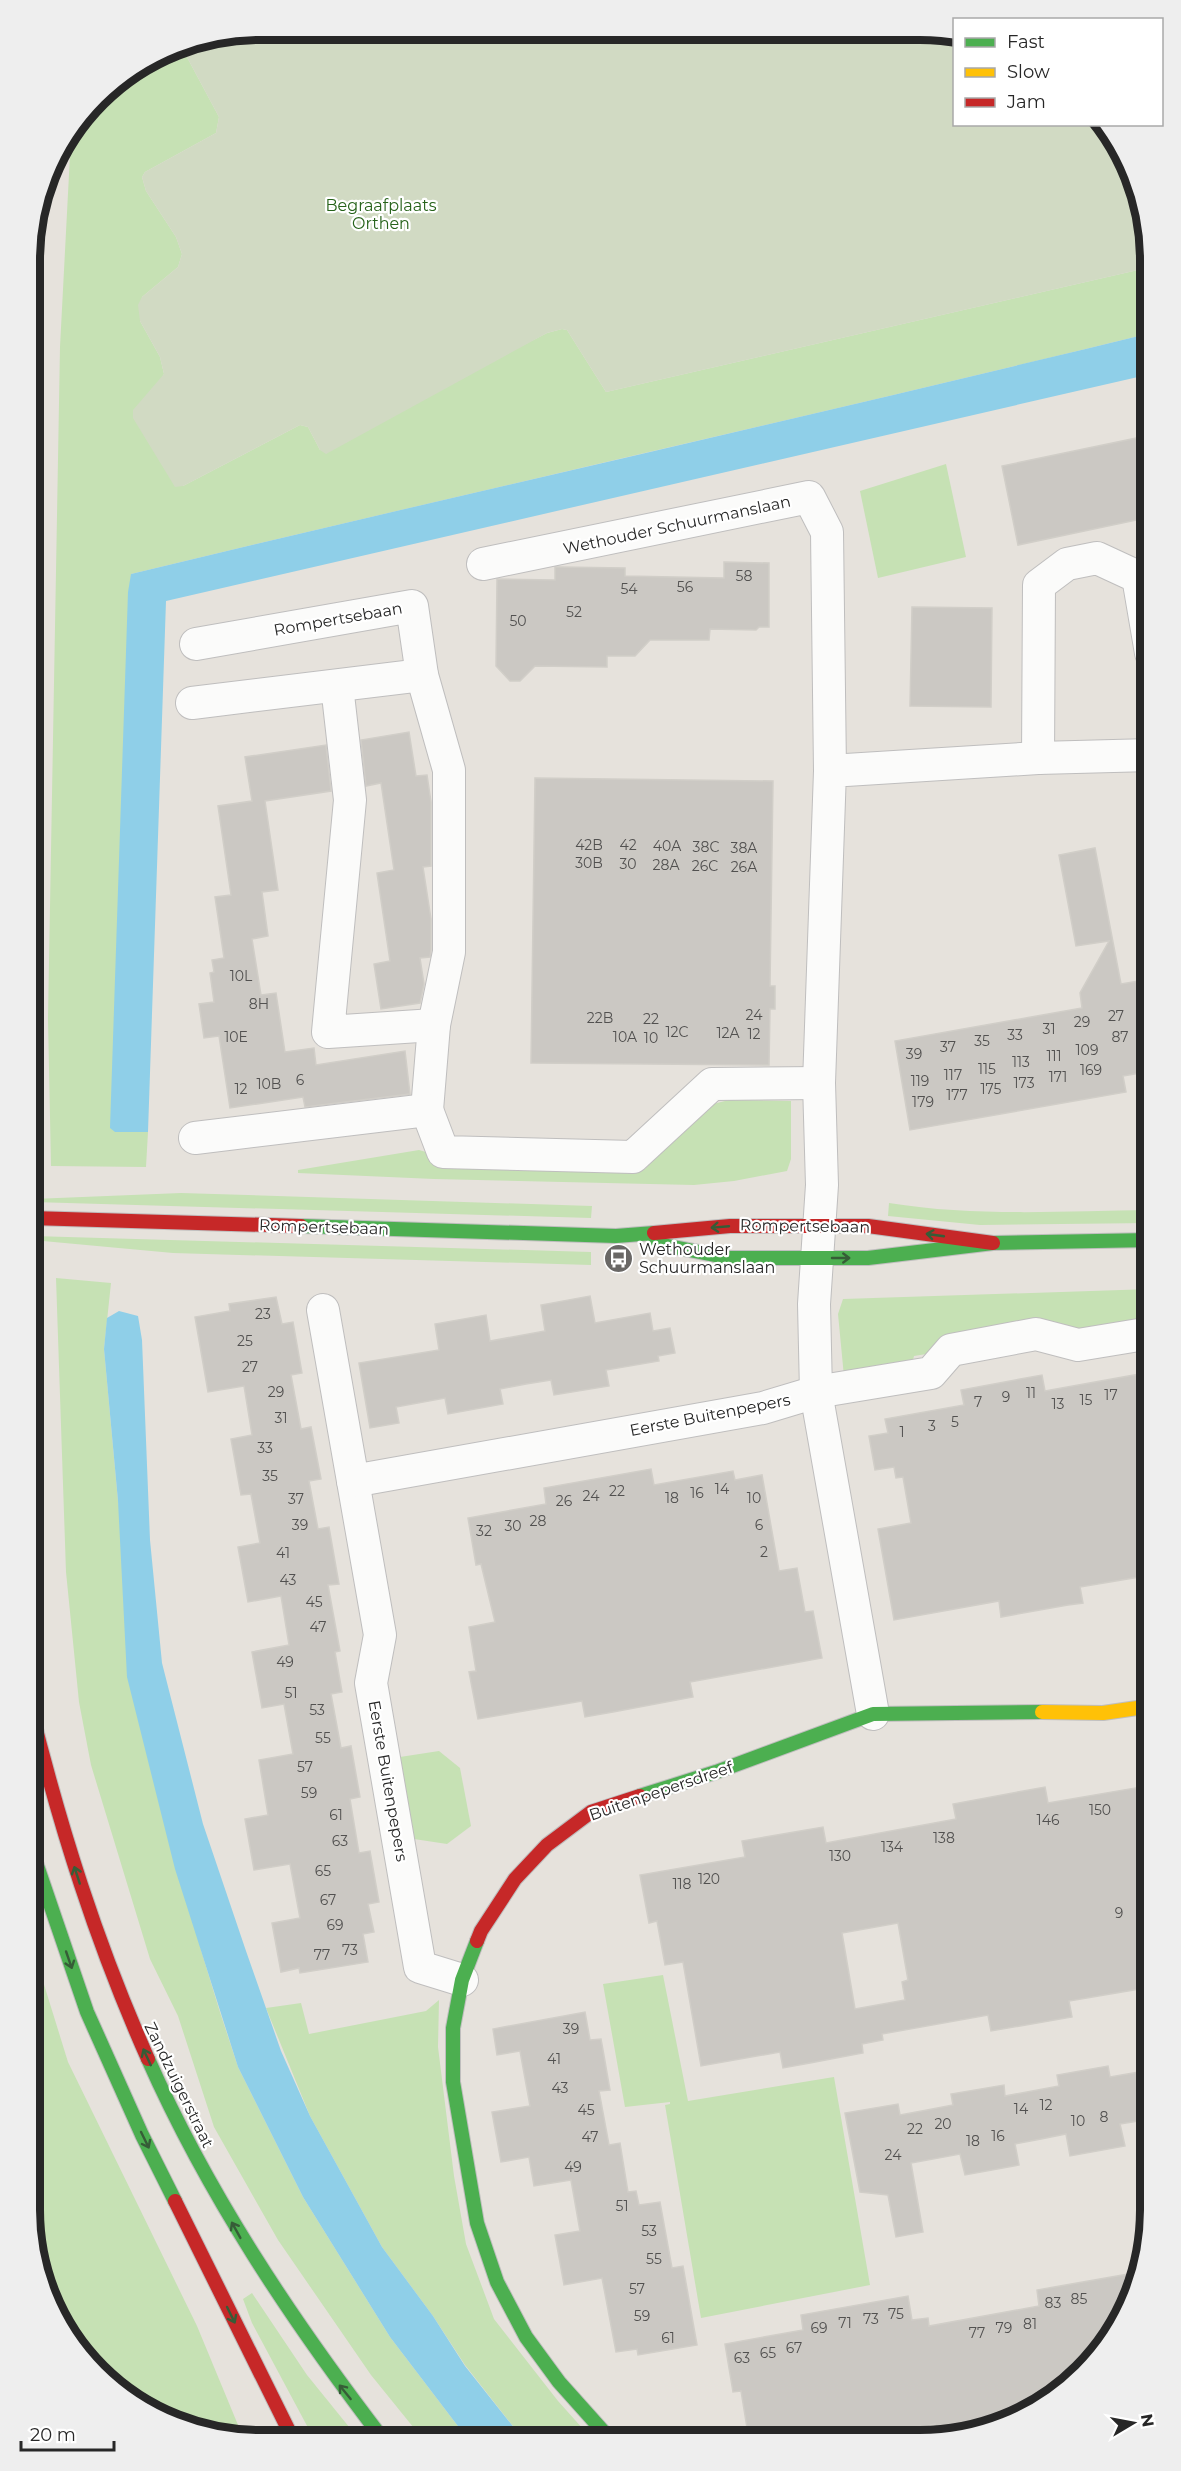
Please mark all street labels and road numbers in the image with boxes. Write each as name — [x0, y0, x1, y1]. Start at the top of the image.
street label: Wethouder Schuurmanslaan — [561, 492, 793, 558]
street label: Rompertsebaan — [272, 598, 404, 640]
street label: Rompertsebaan — [259, 1215, 389, 1239]
street label: Rompertsebaan — [740, 1215, 870, 1237]
street label: Eerste Buitenpepers — [628, 1390, 792, 1440]
street label: Eerste Buitenpepers — [364, 1699, 412, 1863]
street label: Buitenpepersdreef — [587, 1757, 736, 1825]
street label: Zandzuigerstraat — [140, 2019, 218, 2151]

